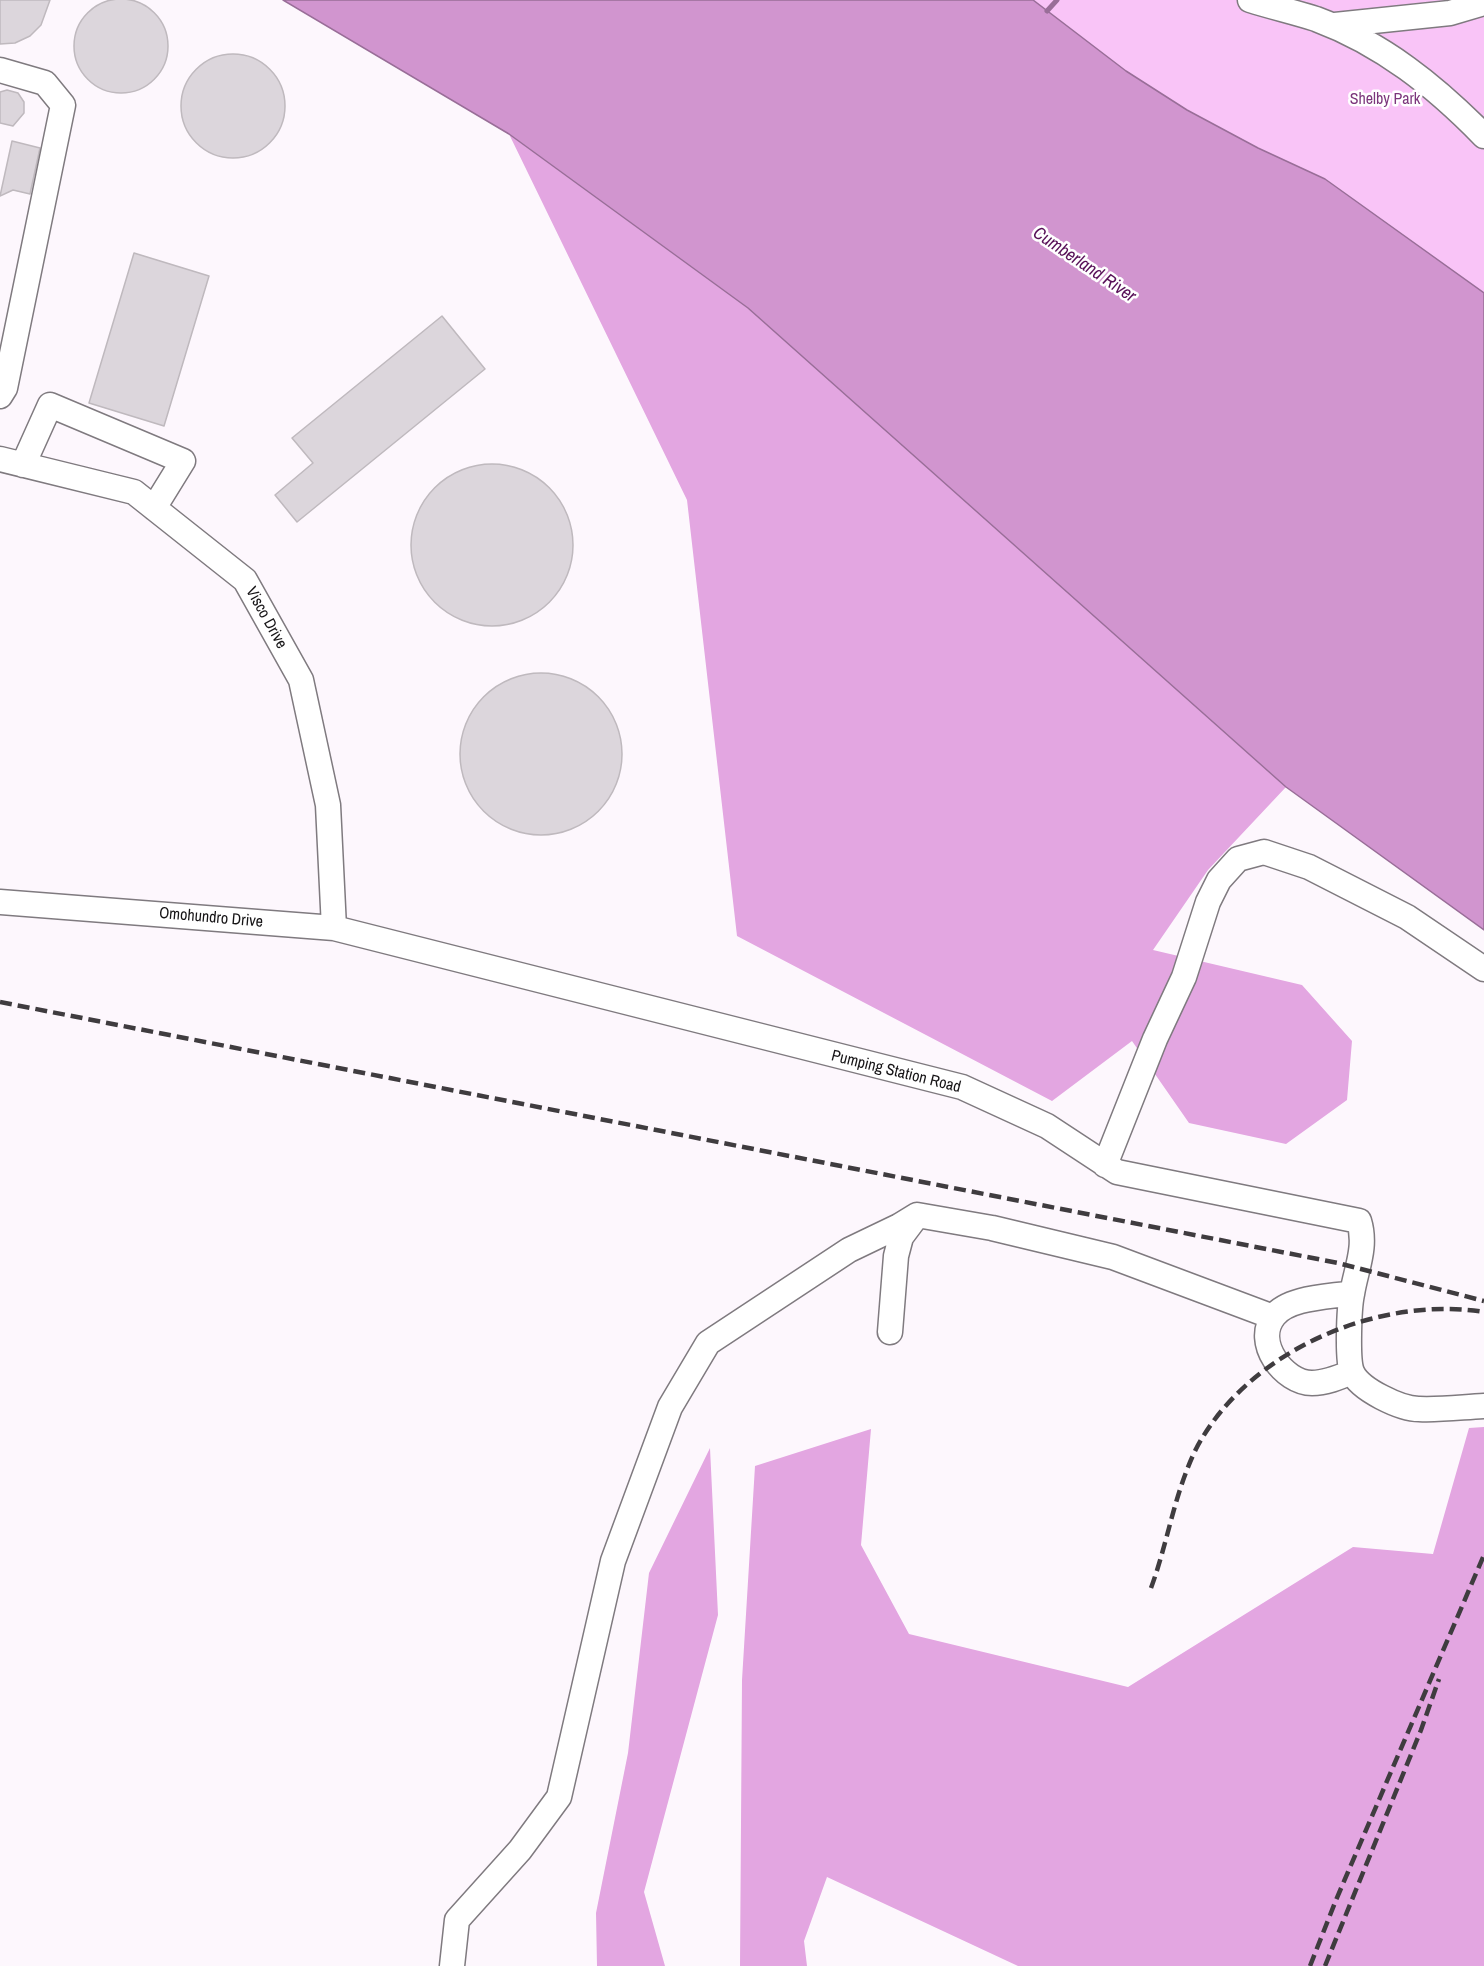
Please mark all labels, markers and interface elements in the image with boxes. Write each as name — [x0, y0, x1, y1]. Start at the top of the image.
park label: Shelby Park — [1350, 90, 1420, 110]
water label: Cumberland River — [1028, 223, 1140, 307]
street label: Visco Drive — [241, 584, 291, 652]
street label: Omohundro Drive — [158, 904, 264, 932]
street label: Pumping Station Road — [829, 1047, 963, 1097]

